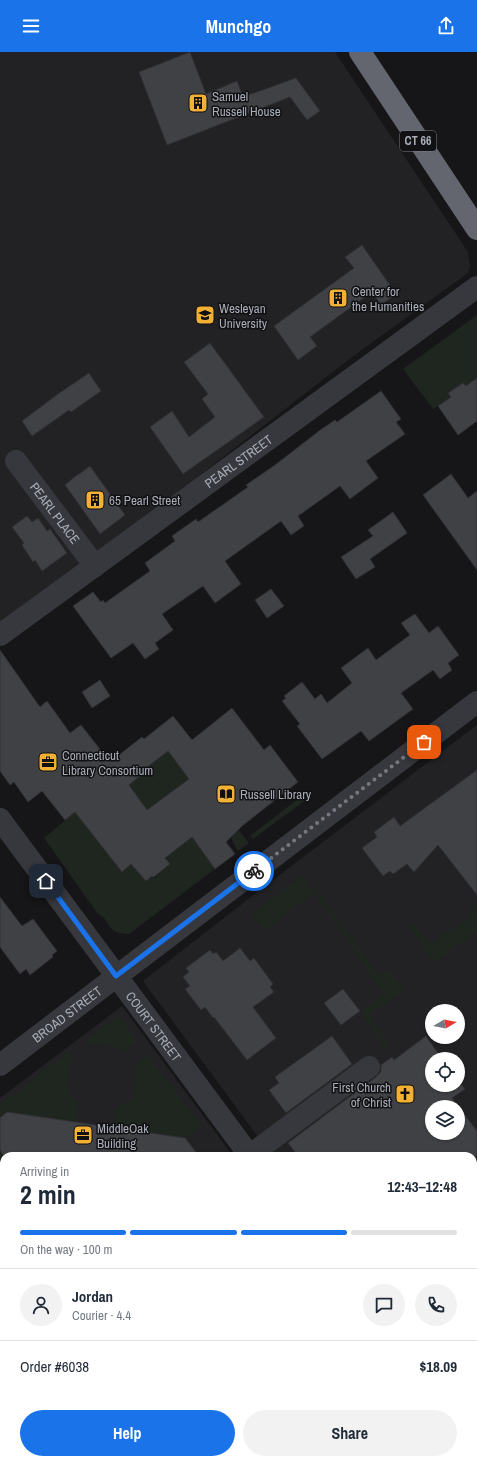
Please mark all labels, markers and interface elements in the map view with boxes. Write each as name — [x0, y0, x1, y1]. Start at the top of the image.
text: Munchgo — [206, 14, 271, 39]
icon: menu — [20, 15, 42, 37]
icon: share — [435, 15, 457, 37]
place label: Samuel Russell House — [212, 88, 281, 120]
building icon: Samuel Russell House — [187, 92, 209, 114]
road number: CT 66 — [400, 131, 436, 151]
place label: Center for the Humanities — [352, 283, 424, 315]
building icon: Center for the Humanities — [327, 287, 349, 309]
place label: Wesleyan University — [219, 300, 268, 332]
school or university icon: Wesleyan University — [194, 304, 216, 326]
street label: PEARL STREET — [201, 431, 276, 492]
street label: PEARL PLACE — [26, 479, 83, 547]
building icon: 65 Pearl Street — [84, 489, 106, 511]
place label: 65 Pearl Street — [109, 492, 180, 509]
pin — [407, 725, 441, 759]
icon: bag — [413, 731, 435, 753]
place label: Connecticut Library Consortium — [62, 747, 153, 779]
office icon: Connecticut Library Consortium — [37, 751, 59, 773]
library icon: Russell Library — [215, 783, 237, 805]
place label: Russell Library — [240, 786, 312, 803]
courier — [234, 851, 274, 891]
icon: bike — [243, 860, 265, 882]
pin — [29, 864, 63, 898]
icon: home — [35, 870, 57, 892]
street label: BROAD STREET — [29, 982, 106, 1046]
street label: COURT STREET — [122, 988, 185, 1065]
north arrow — [425, 1004, 465, 1044]
map controls — [425, 1004, 465, 1140]
button: locate — [425, 1052, 465, 1092]
place label: First Church of Christ — [332, 1079, 391, 1111]
church icon: First Church of Christ — [394, 1083, 416, 1105]
button: layers — [425, 1100, 465, 1140]
place label: MiddleOak Building — [97, 1120, 149, 1152]
office icon: MiddleOak Building — [72, 1124, 94, 1146]
text: Arriving in — [20, 1163, 69, 1180]
text: 12:43–12:48 — [387, 1176, 457, 1197]
text: 2 min — [20, 1177, 76, 1212]
text: On the way · 100 m — [20, 1241, 112, 1258]
button: person — [20, 1284, 62, 1326]
button: chat — [363, 1284, 405, 1326]
button: phone — [415, 1284, 457, 1326]
text: Jordan — [72, 1286, 113, 1307]
text: Courier · 4.4 — [72, 1307, 131, 1324]
text: Order #6038 — [20, 1356, 89, 1377]
text: $18.09 — [419, 1356, 457, 1377]
button: Help — [20, 1410, 235, 1456]
button: Share — [243, 1410, 457, 1456]

